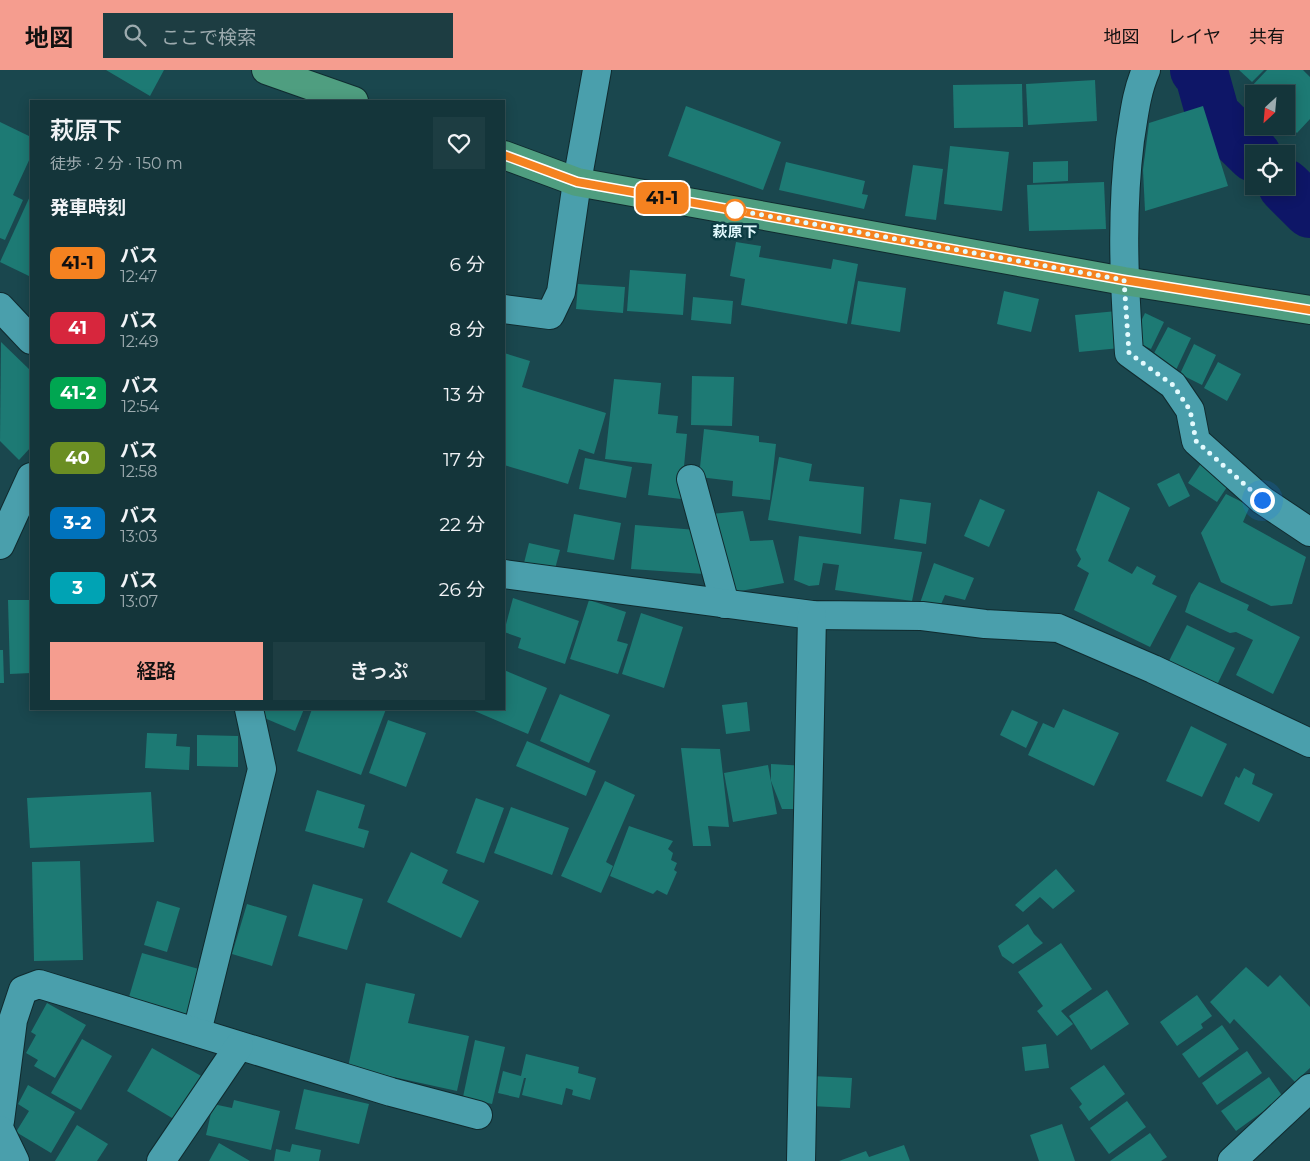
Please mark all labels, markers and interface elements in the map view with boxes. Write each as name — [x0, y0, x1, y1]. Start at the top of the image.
search box — [103, 13, 453, 58]
icon: search — [121, 21, 149, 49]
text: 地図 — [25, 23, 73, 52]
text: ここで検索 — [161, 26, 256, 49]
text: 地図 — [1104, 26, 1140, 48]
text: レイヤ — [1168, 26, 1221, 48]
text: 共有 — [1249, 26, 1285, 48]
north arrow — [1245, 85, 1295, 135]
map controls — [1245, 85, 1295, 195]
text: 萩原下 — [50, 116, 122, 145]
button: heart — [433, 117, 485, 169]
button: locate — [1245, 145, 1295, 195]
text: 徒歩 · 2 分 · 150 m — [50, 154, 183, 173]
line badge: 41-1 — [627, 182, 697, 214]
text: 41-1 — [646, 187, 678, 209]
text: 発車時刻 — [50, 196, 126, 219]
marker: 萩原下 — [724, 199, 746, 221]
place label: 萩原下 — [712, 222, 758, 241]
text: バス — [120, 244, 158, 267]
text: 41-1 — [61, 252, 94, 274]
text: 6 分 — [449, 253, 485, 276]
text: 12:47 — [120, 267, 157, 286]
text: バス — [120, 309, 158, 332]
text: 41 — [68, 317, 87, 339]
text: 8 分 — [449, 318, 485, 341]
text: 12:49 — [120, 332, 158, 351]
text: バス — [121, 374, 159, 397]
text: 41-2 — [60, 382, 96, 404]
text: 13 分 — [443, 383, 485, 406]
text: 12:54 — [121, 397, 159, 416]
text: バス — [120, 439, 158, 462]
text: 40 — [65, 447, 90, 469]
text: 17 分 — [443, 448, 485, 471]
text: 12:58 — [120, 462, 158, 481]
your location — [1250, 488, 1275, 513]
text: バス — [120, 504, 158, 527]
text: 3-2 — [64, 512, 91, 534]
text: 22 分 — [439, 513, 485, 536]
text: 13:03 — [120, 527, 158, 546]
text: バス — [120, 569, 158, 592]
text: 3 — [72, 577, 83, 599]
text: 26 分 — [439, 578, 485, 601]
text: 13:07 — [120, 592, 158, 611]
button: 経路 — [50, 642, 263, 700]
button: きっぷ — [273, 642, 485, 700]

